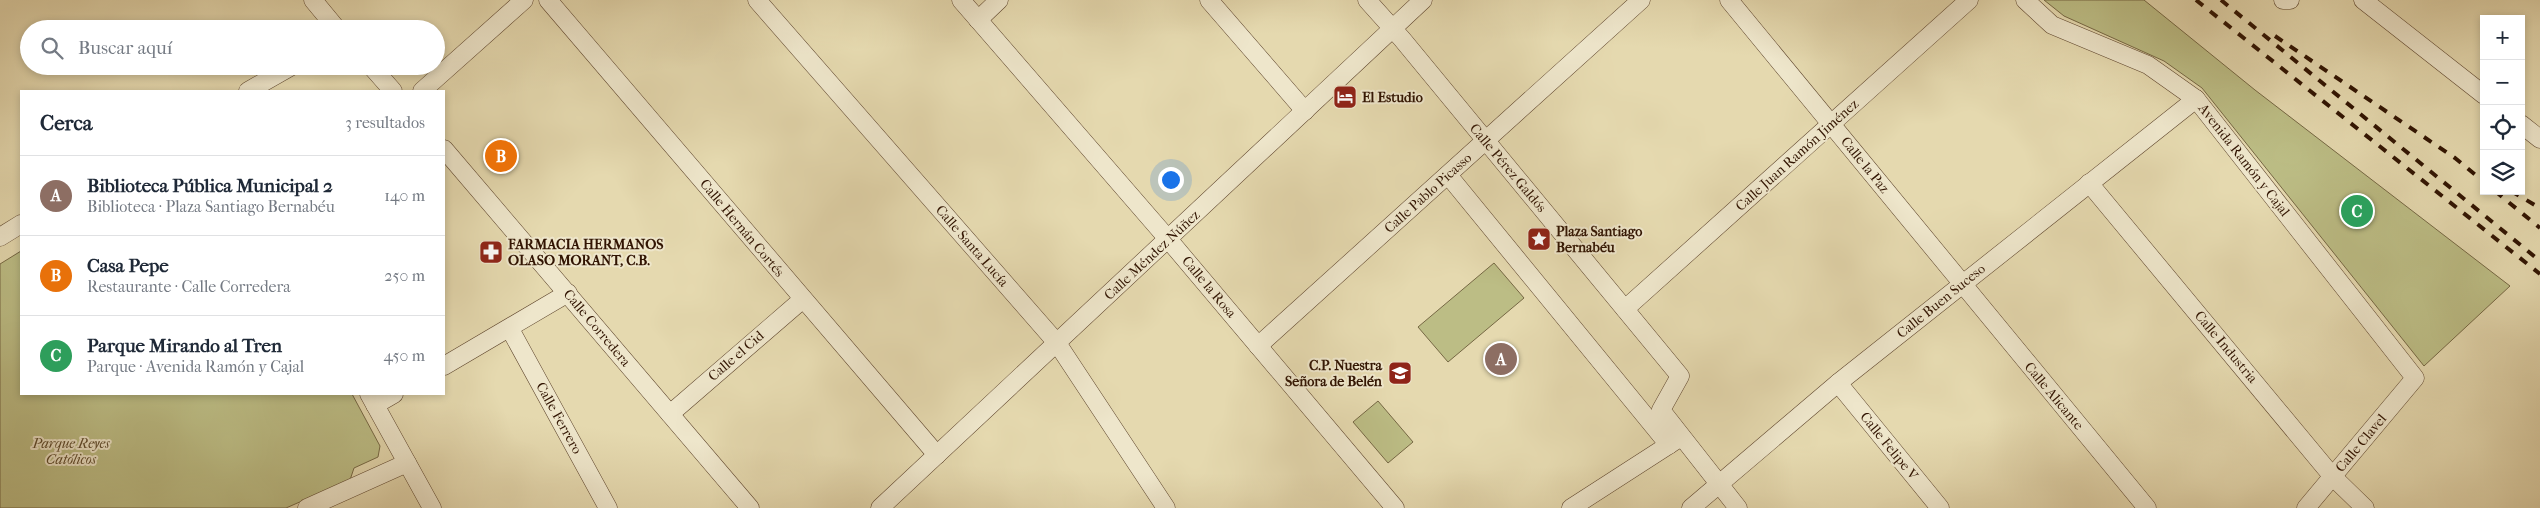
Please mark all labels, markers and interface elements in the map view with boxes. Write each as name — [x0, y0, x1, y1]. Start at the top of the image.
map controls — [2480, 15, 2525, 195]
button: + — [2480, 15, 2525, 60]
search box — [20, 20, 445, 75]
icon: search — [38, 34, 66, 62]
text: Buscar aquí — [78, 37, 172, 59]
button: − — [2480, 60, 2525, 105]
hotel icon: El Estudio — [1332, 84, 1358, 110]
place label: El Estudio — [1362, 89, 1423, 106]
street label: Calle Juan Ramón Jiménez — [1732, 95, 1862, 215]
street label: Avenida Ramón y Cajal — [2194, 99, 2293, 220]
button: locate — [2480, 105, 2525, 150]
text: Cerca — [40, 111, 92, 135]
text: 3 resultados — [345, 113, 425, 132]
street label: Calle Pérez Galdós — [1466, 120, 1550, 216]
street label: Calle la Paz — [1837, 133, 1893, 197]
pin: B — [485, 137, 517, 175]
street label: Calle Pablo Picasso — [1381, 149, 1475, 237]
button: layers — [2480, 150, 2525, 195]
your location — [1158, 167, 1184, 193]
text: Biblioteca Pública Municipal 2 — [87, 175, 333, 197]
street label: Calle Hernán Cortés — [696, 176, 788, 280]
text: A — [51, 186, 61, 205]
text: 140 m — [384, 186, 425, 205]
pin: C — [2341, 192, 2373, 230]
text: Biblioteca · Plaza Santiago Bernabéu — [87, 197, 335, 216]
street label: Calle Santa Lucía — [932, 202, 1012, 291]
street label: Calle Méndez Núñez — [1101, 206, 1203, 304]
place label: Plaza Santiago Bernabéu — [1556, 223, 1642, 256]
place icon: Plaza Santiago Bernabéu — [1526, 226, 1552, 252]
place label: FARMACIA HERMANOS OLASO MORANT, C.B. — [507, 236, 663, 269]
pharmacy icon: FARMACIA HERMANOS OLASO MORANT, C.B. — [478, 239, 504, 265]
street label: Calle la Rosa — [1178, 253, 1240, 322]
text: Casa Pepe — [87, 255, 169, 277]
street label: Calle Buen Suceso — [1893, 260, 1989, 342]
text: B — [51, 266, 61, 285]
text: 250 m — [384, 266, 425, 285]
text: Restaurante · Calle Corredera — [87, 277, 291, 296]
street label: Calle Corredera — [560, 286, 635, 370]
street label: Calle Industria — [2191, 307, 2262, 387]
street label: Calle el Cid — [705, 327, 768, 385]
text: Parque Mirando al Tren — [87, 335, 282, 357]
pin: A — [1485, 340, 1517, 378]
text: C — [51, 346, 61, 365]
text: 450 m — [384, 346, 425, 365]
text: Parque · Avenida Ramón y Cajal — [87, 357, 304, 376]
place label: C.P. Nuestra Señora de Belén — [1285, 357, 1383, 390]
street label: Calle Alicante — [2021, 359, 2087, 433]
school or university icon: C.P. Nuestra Señora de Belén — [1387, 360, 1413, 386]
street label: Calle Ferrero — [532, 379, 586, 457]
street label: Calle Felipe V — [1856, 409, 1922, 484]
street label: Calle Clavel — [2332, 410, 2390, 475]
park label: Parque Reyes Católicos — [32, 435, 110, 468]

